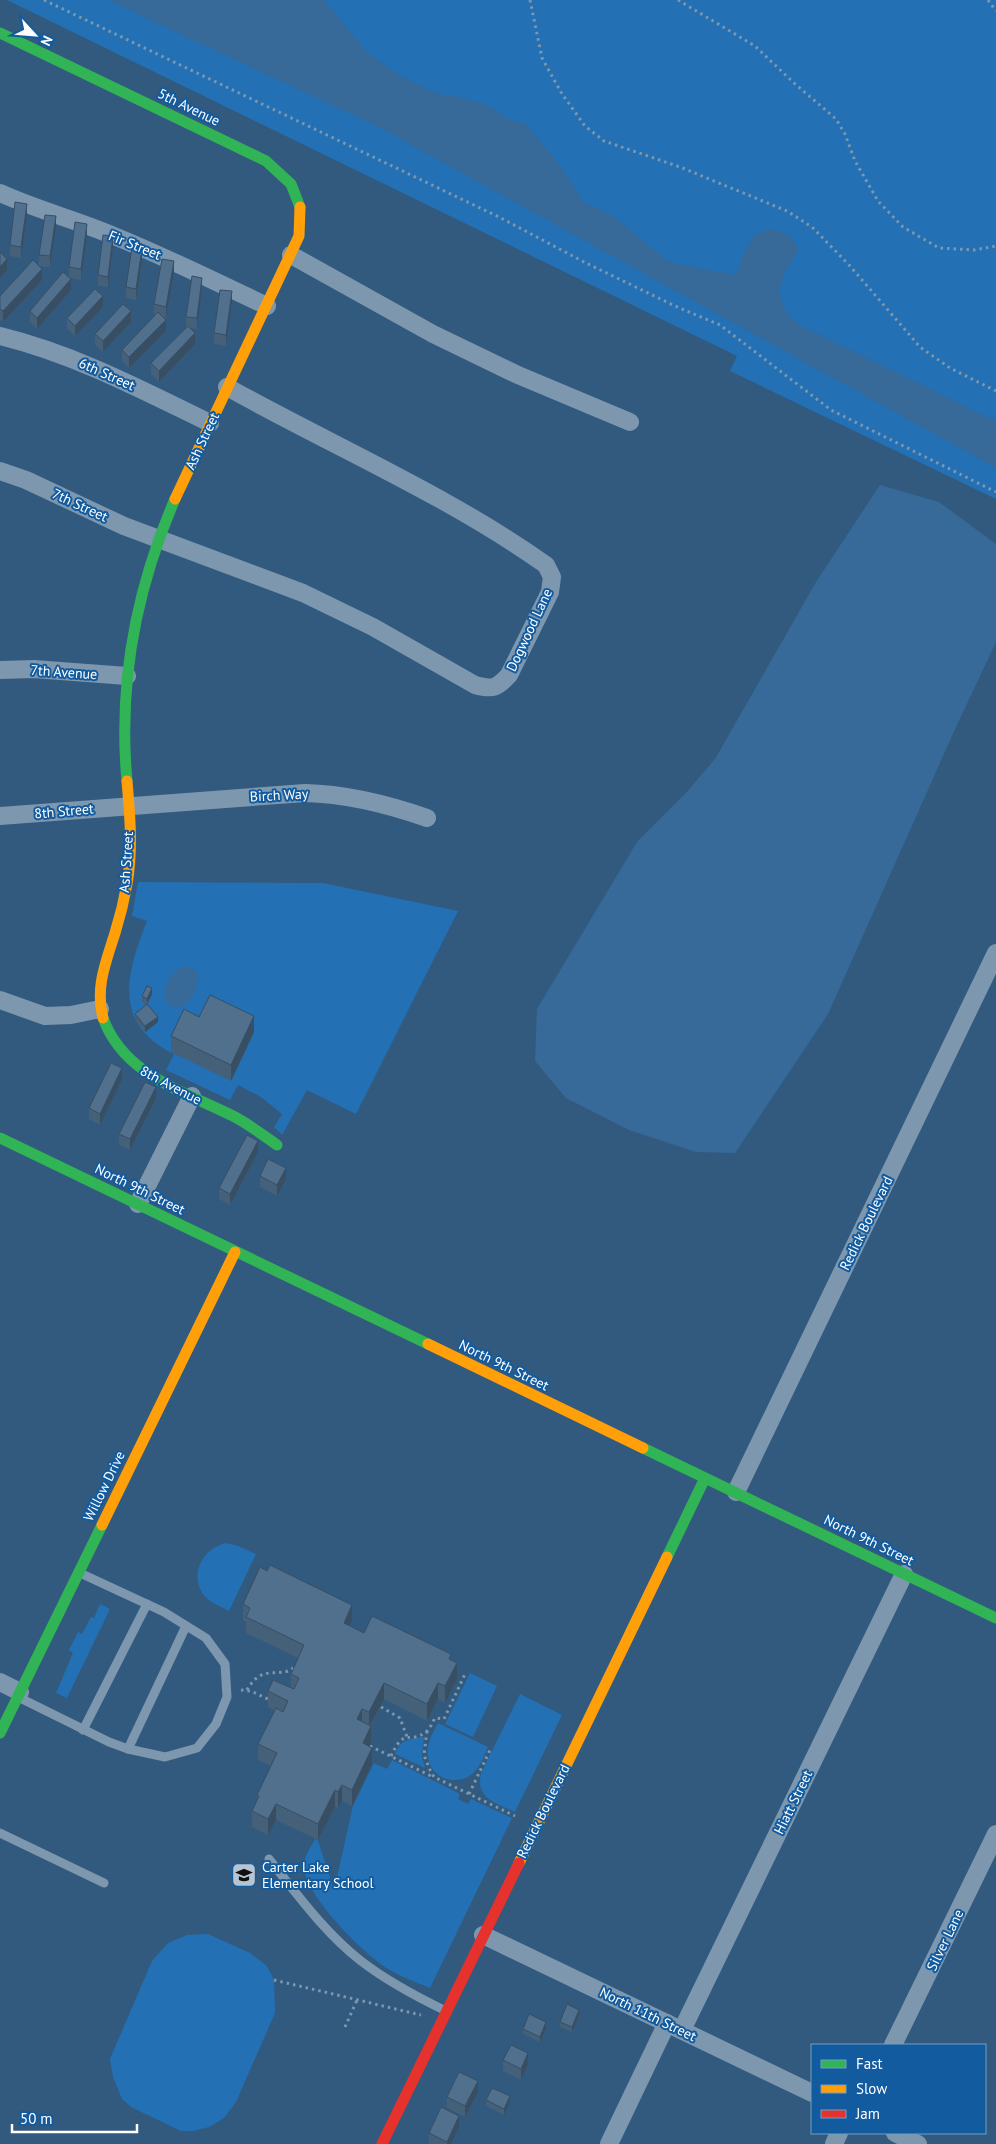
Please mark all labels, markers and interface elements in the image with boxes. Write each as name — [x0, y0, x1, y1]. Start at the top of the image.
north arrow — [10, 10, 60, 60]
text: N — [37, 33, 57, 49]
street label: 5th Avenue — [155, 84, 223, 130]
street label: Fir Street — [106, 226, 164, 264]
street label: 6th Street — [76, 354, 138, 394]
street label: Ash Street — [181, 409, 223, 473]
street label: 7th Street — [49, 484, 111, 526]
street label: Dogwood Lane — [502, 586, 556, 674]
street label: 7th Avenue — [30, 661, 98, 683]
street label: Birch Way — [249, 784, 309, 806]
street label: 8th Street — [34, 799, 95, 823]
street label: Ash Street — [115, 831, 137, 893]
street label: 8th Avenue — [137, 1061, 205, 1109]
street label: North 9th Street — [92, 1159, 188, 1219]
street label: Redick Boulevard — [835, 1173, 897, 1273]
street label: North 9th Street — [456, 1335, 552, 1395]
street label: Willow Drive — [79, 1448, 129, 1524]
street label: North 9th Street — [821, 1510, 917, 1570]
street label: Redick Boulevard — [512, 1761, 574, 1861]
street label: Hiatt Street — [770, 1767, 816, 1837]
place label: Carter Lake Elementary School — [262, 1858, 374, 1892]
school or university icon: Carter Lake Elementary School — [231, 1862, 257, 1888]
street label: Silver Lane — [922, 1906, 968, 1974]
street label: North 11th Street — [597, 1983, 700, 2045]
legend — [811, 2044, 986, 2134]
text: Fast — [856, 2054, 883, 2073]
text: Slow — [856, 2079, 887, 2098]
scale bar — [12, 2102, 138, 2134]
text: Jam — [855, 2104, 880, 2123]
text: 50 m — [20, 2109, 53, 2128]

